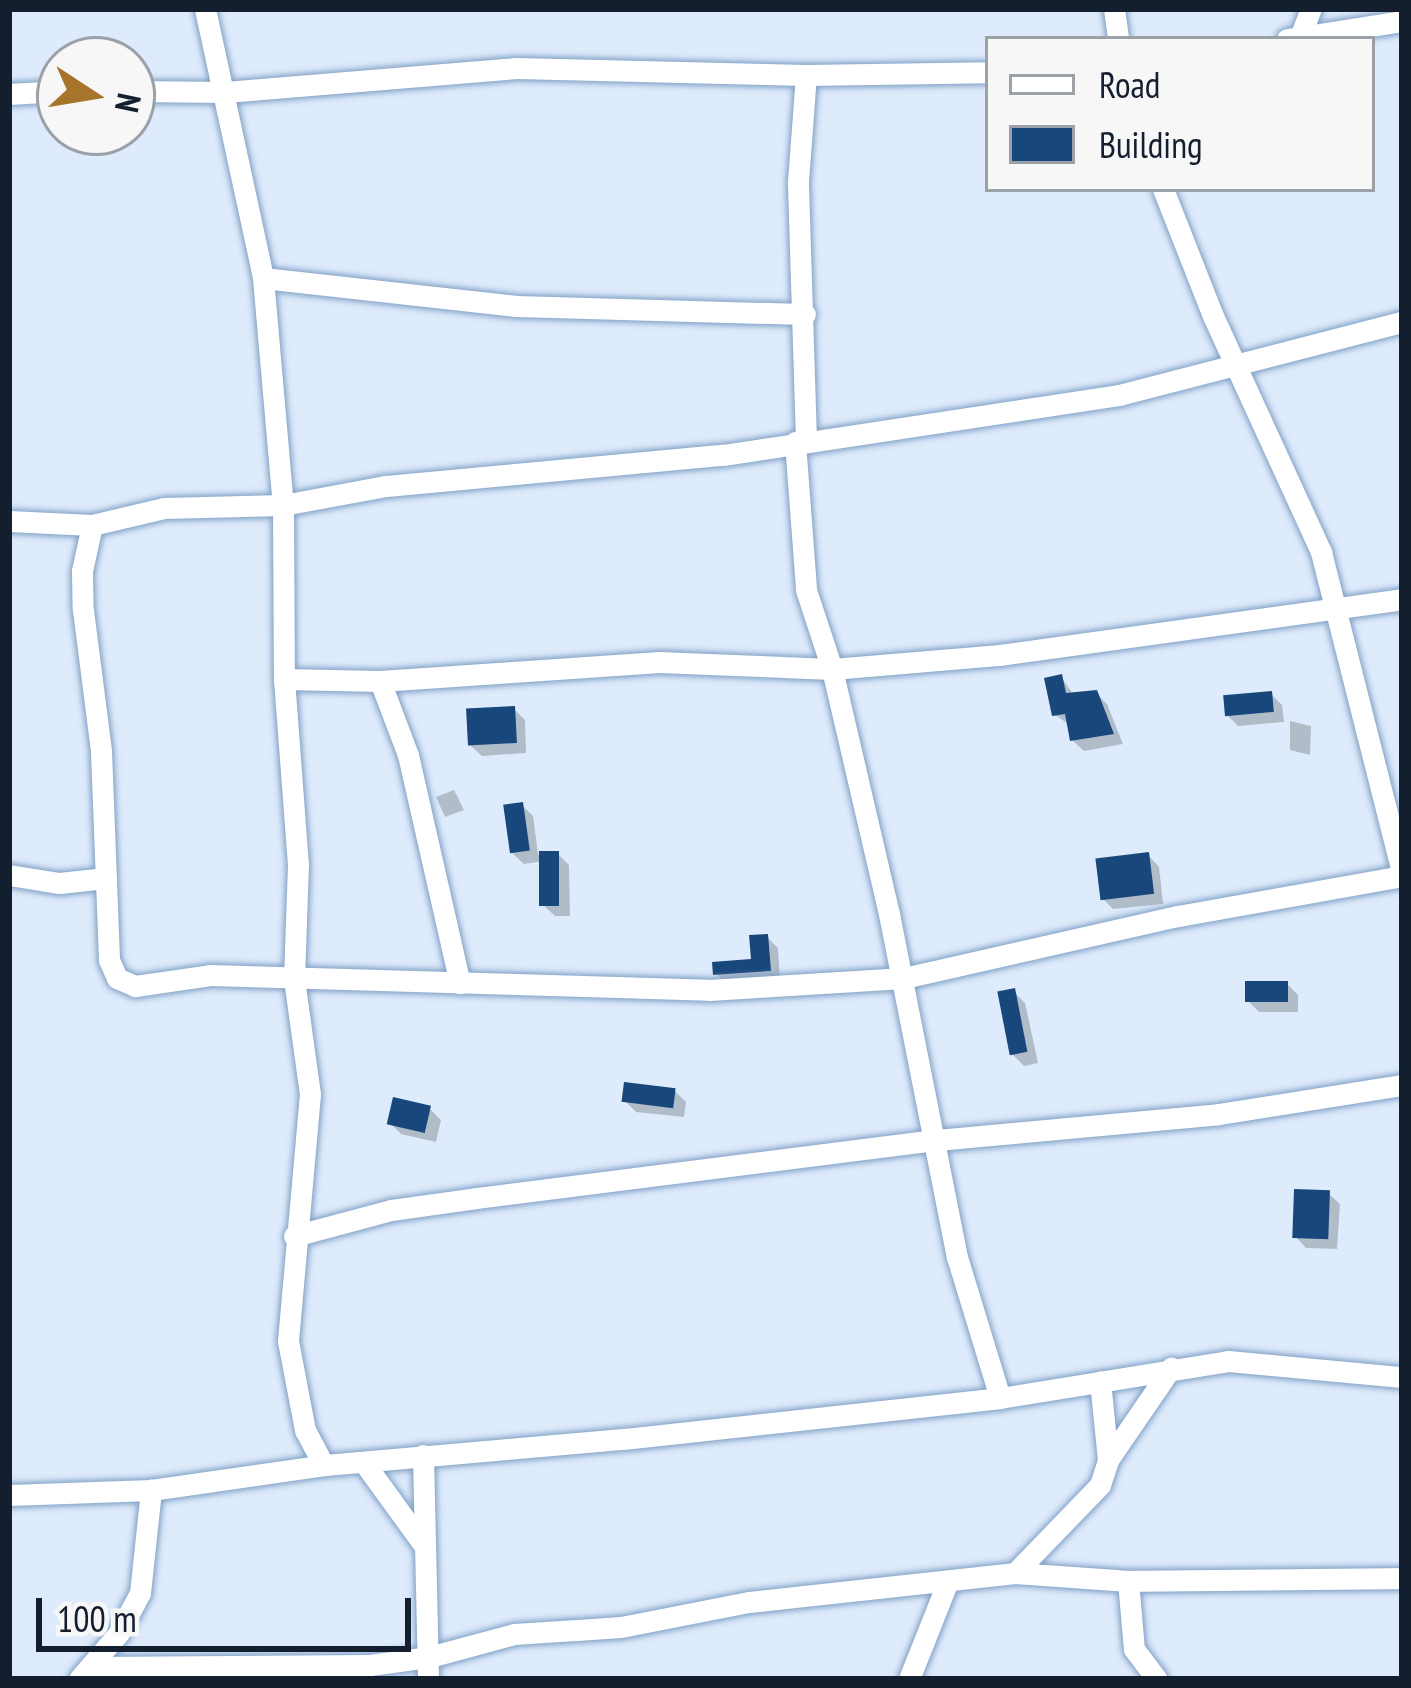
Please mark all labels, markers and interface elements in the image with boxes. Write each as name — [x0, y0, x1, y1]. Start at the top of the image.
north arrow — [36, 36, 156, 156]
legend — [985, 36, 1375, 192]
text: Road — [1099, 61, 1160, 108]
text: N — [106, 90, 152, 116]
text: Building — [1099, 121, 1203, 168]
scale bar — [42, 1574, 417, 1648]
text: 100 m — [57, 1595, 137, 1642]

